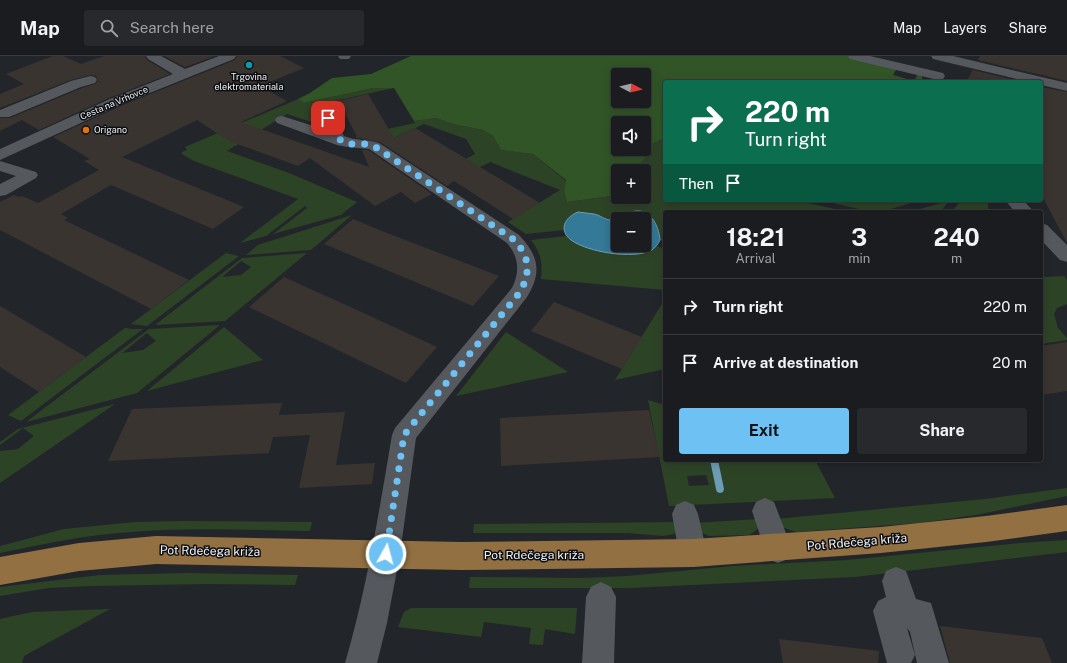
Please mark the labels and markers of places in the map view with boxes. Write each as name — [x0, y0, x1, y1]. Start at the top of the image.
marker: Trgovina elektromateriala — [244, 60, 254, 70]
place label: Trgovina elektromateriala — [214, 71, 284, 92]
pin — [311, 101, 345, 135]
place label: Origano — [94, 124, 127, 135]
marker: Origano — [81, 125, 91, 135]

